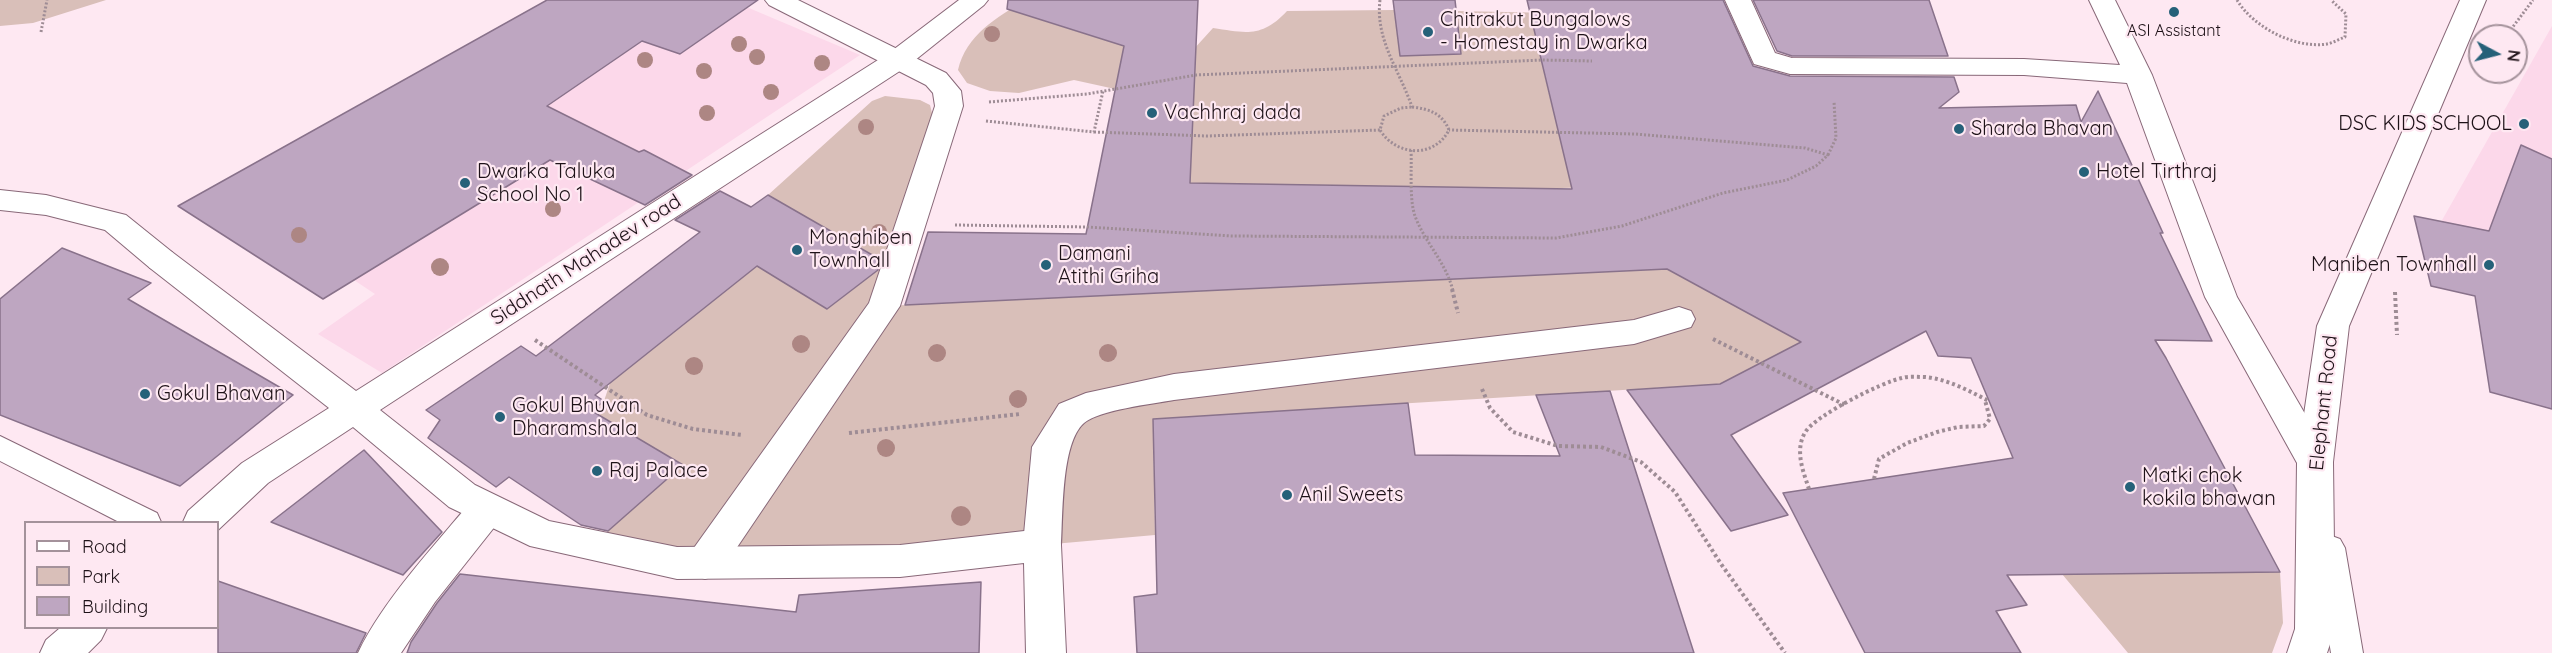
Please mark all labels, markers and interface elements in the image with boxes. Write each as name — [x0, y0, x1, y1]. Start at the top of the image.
marker: ASI Assistant — [2167, 5, 2181, 19]
place label: Chitrakut Bungalows - Homestay in Dwarka — [1440, 8, 1648, 55]
place label: ASI Assistant — [2127, 21, 2221, 41]
north arrow — [2468, 24, 2528, 84]
marker: Chitrakut Bungalows - Homestay in Dwarka — [1421, 25, 1435, 39]
text: N — [2503, 49, 2525, 63]
place label: Vachhraj dada — [1164, 101, 1301, 125]
marker: Vachhraj dada — [1145, 106, 1159, 120]
place label: DSC KIDS SCHOOL — [2338, 112, 2512, 136]
place label: Sharda Bhavan — [1971, 117, 2113, 141]
marker: DSC KIDS SCHOOL — [2517, 117, 2531, 131]
marker: Sharda Bhavan — [1952, 122, 1966, 136]
place label: Dwarka Taluka School No 1 — [477, 160, 615, 207]
place label: Hotel Tirthraj — [2096, 160, 2218, 184]
marker: Hotel Tirthraj — [2077, 165, 2091, 179]
marker: Dwarka Taluka School No 1 — [458, 176, 472, 190]
street label: Siddnath Mahadev road — [486, 189, 686, 331]
place label: Monghiben Townhall — [809, 226, 912, 273]
place label: Damani Atithi Griha — [1058, 242, 1159, 289]
marker: Monghiben Townhall — [790, 243, 804, 257]
place label: Maniben Townhall — [2311, 253, 2477, 277]
marker: Damani Atithi Griha — [1039, 258, 1053, 272]
marker: Maniben Townhall — [2482, 258, 2496, 272]
street label: Elephant Road — [2305, 334, 2343, 472]
place label: Gokul Bhavan — [157, 382, 285, 406]
marker: Gokul Bhavan — [138, 387, 152, 401]
place label: Gokul Bhuvan Dharamshala — [512, 394, 640, 441]
marker: Gokul Bhuvan Dharamshala — [493, 410, 507, 424]
place label: Raj Palace — [609, 459, 708, 483]
marker: Raj Palace — [590, 464, 604, 478]
place label: Matki chok kokila bhawan — [2142, 464, 2276, 511]
marker: Matki chok kokila bhawan — [2123, 480, 2137, 494]
place label: Anil Sweets — [1299, 483, 1403, 507]
marker: Anil Sweets — [1280, 488, 1294, 502]
legend — [24, 521, 219, 629]
text: Road — [82, 535, 127, 558]
text: Park — [82, 565, 120, 588]
text: Building — [82, 595, 148, 618]

